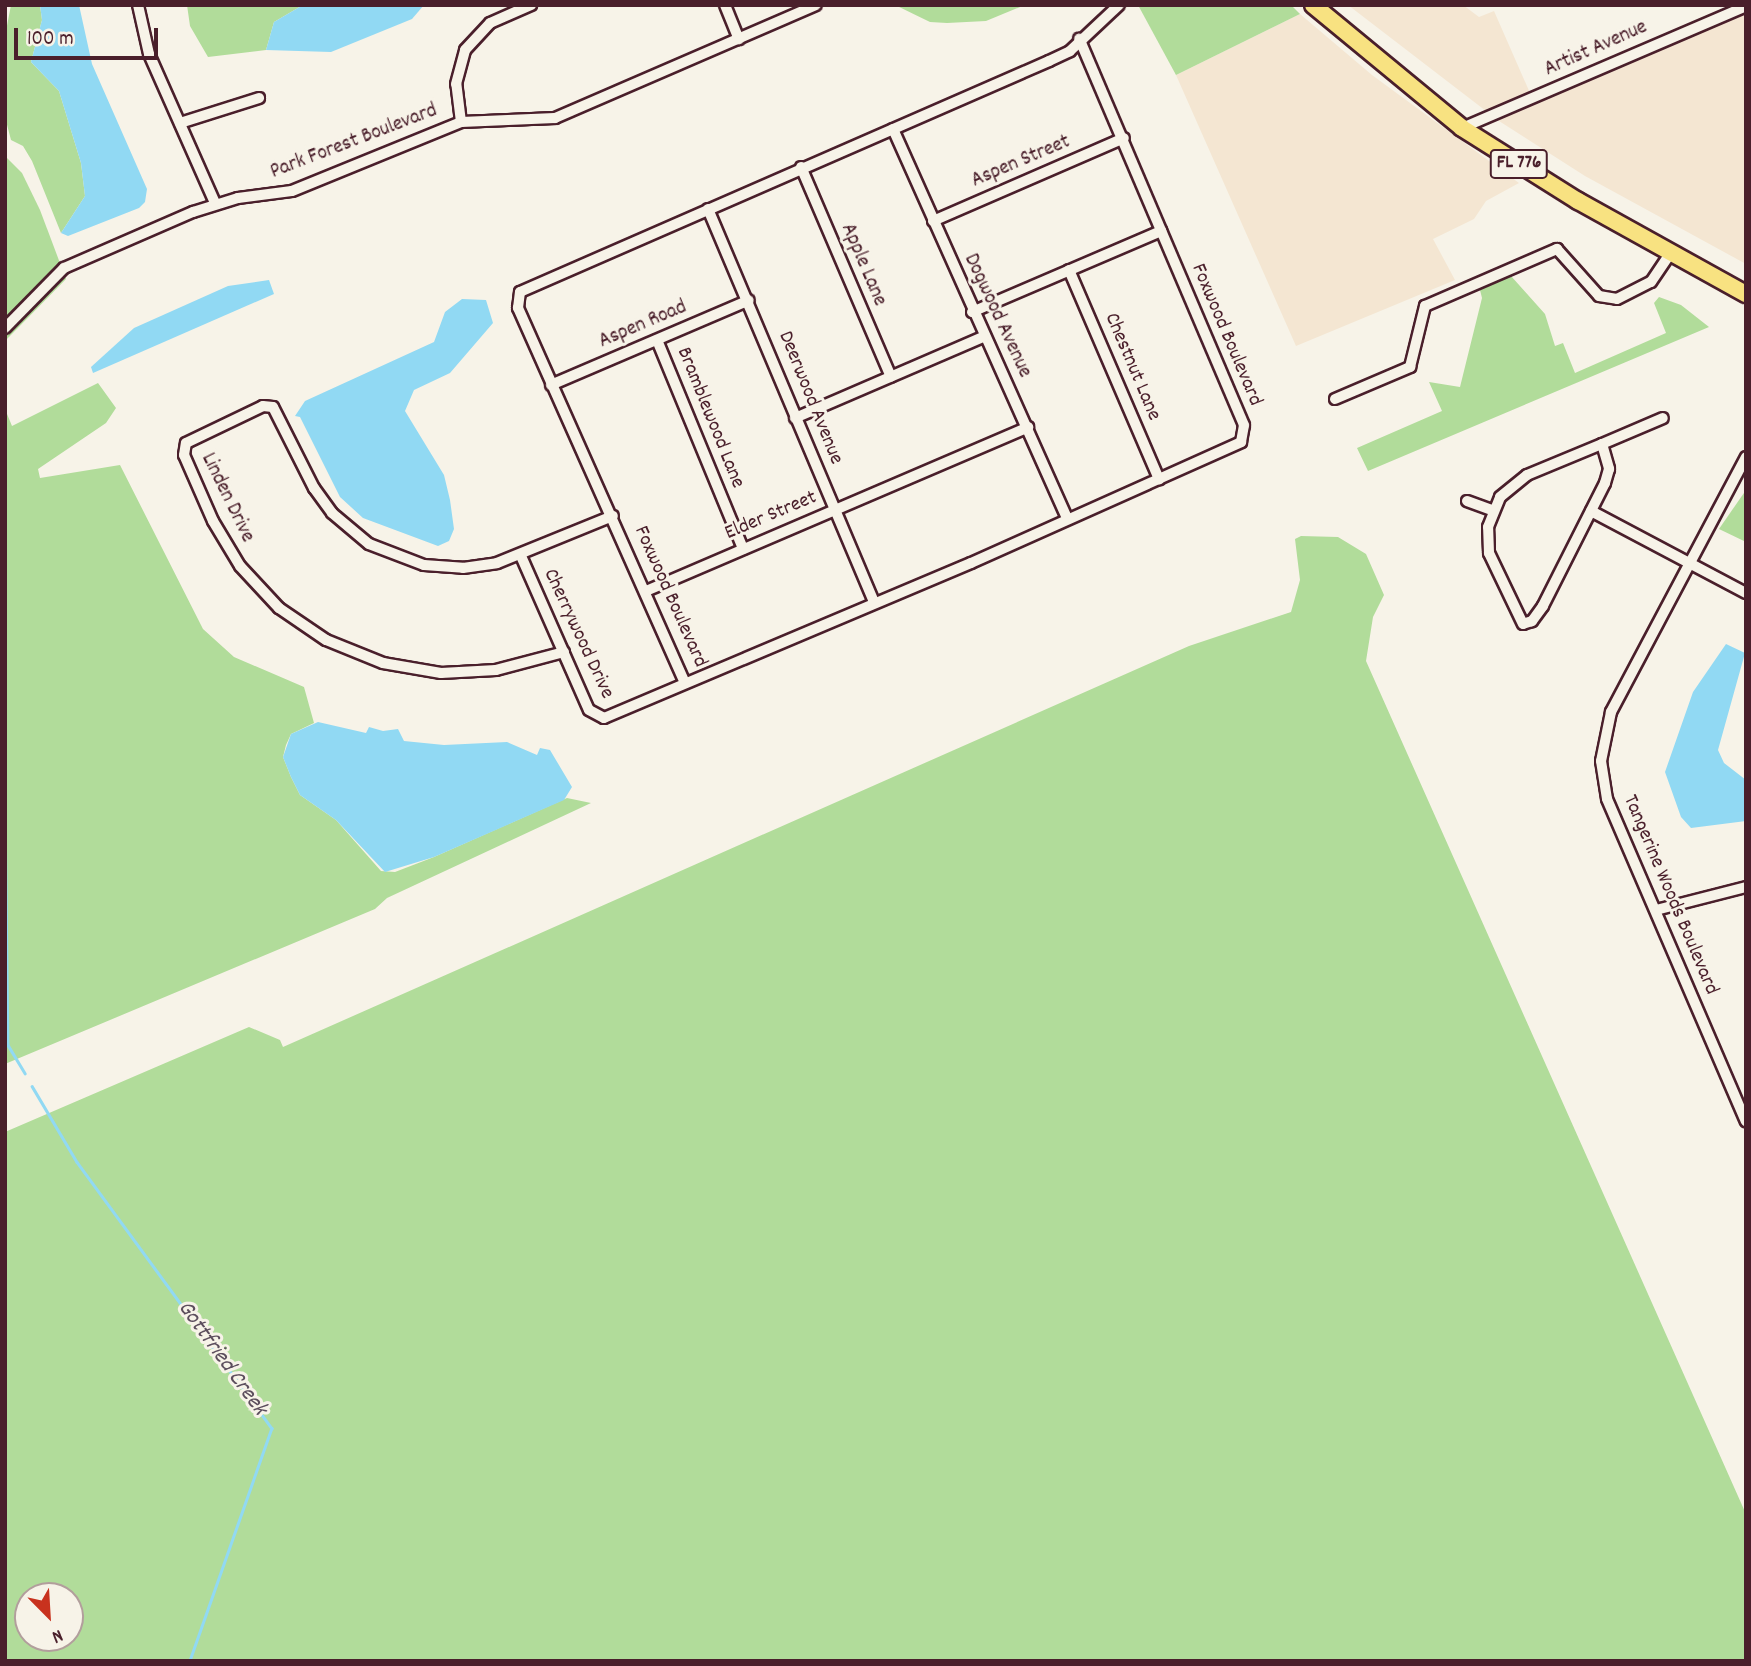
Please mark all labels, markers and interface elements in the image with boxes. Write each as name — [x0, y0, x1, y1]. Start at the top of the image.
scale bar — [18, 14, 161, 58]
street label: Artist Avenue — [1541, 15, 1651, 83]
text: 100 m — [27, 25, 74, 55]
street label: Park Forest Boulevard — [267, 99, 441, 185]
street label: Aspen Street — [968, 130, 1074, 194]
road number: FL 776 — [1489, 148, 1549, 180]
street label: Apple Lane — [834, 220, 892, 310]
street label: Dogwood Avenue — [957, 250, 1037, 382]
street label: Foxwood Boulevard — [1185, 260, 1267, 410]
street label: Aspen Road — [595, 295, 691, 355]
street label: Chestnut Lane — [1098, 309, 1166, 425]
street label: Deerwood Avenue — [772, 328, 848, 468]
street label: Bramblewood Lane — [670, 344, 750, 492]
street label: Linden Drive — [195, 449, 259, 547]
street label: Elder Street — [721, 485, 821, 547]
street label: Foxwood Boulevard — [628, 522, 712, 672]
street label: Cherrywood Drive — [537, 565, 619, 703]
street label: Tangerine Woods Boulevard — [1616, 791, 1724, 999]
water label: Gottfried Creek — [170, 1296, 272, 1422]
north arrow — [14, 1582, 84, 1652]
text: N — [47, 1621, 67, 1649]

